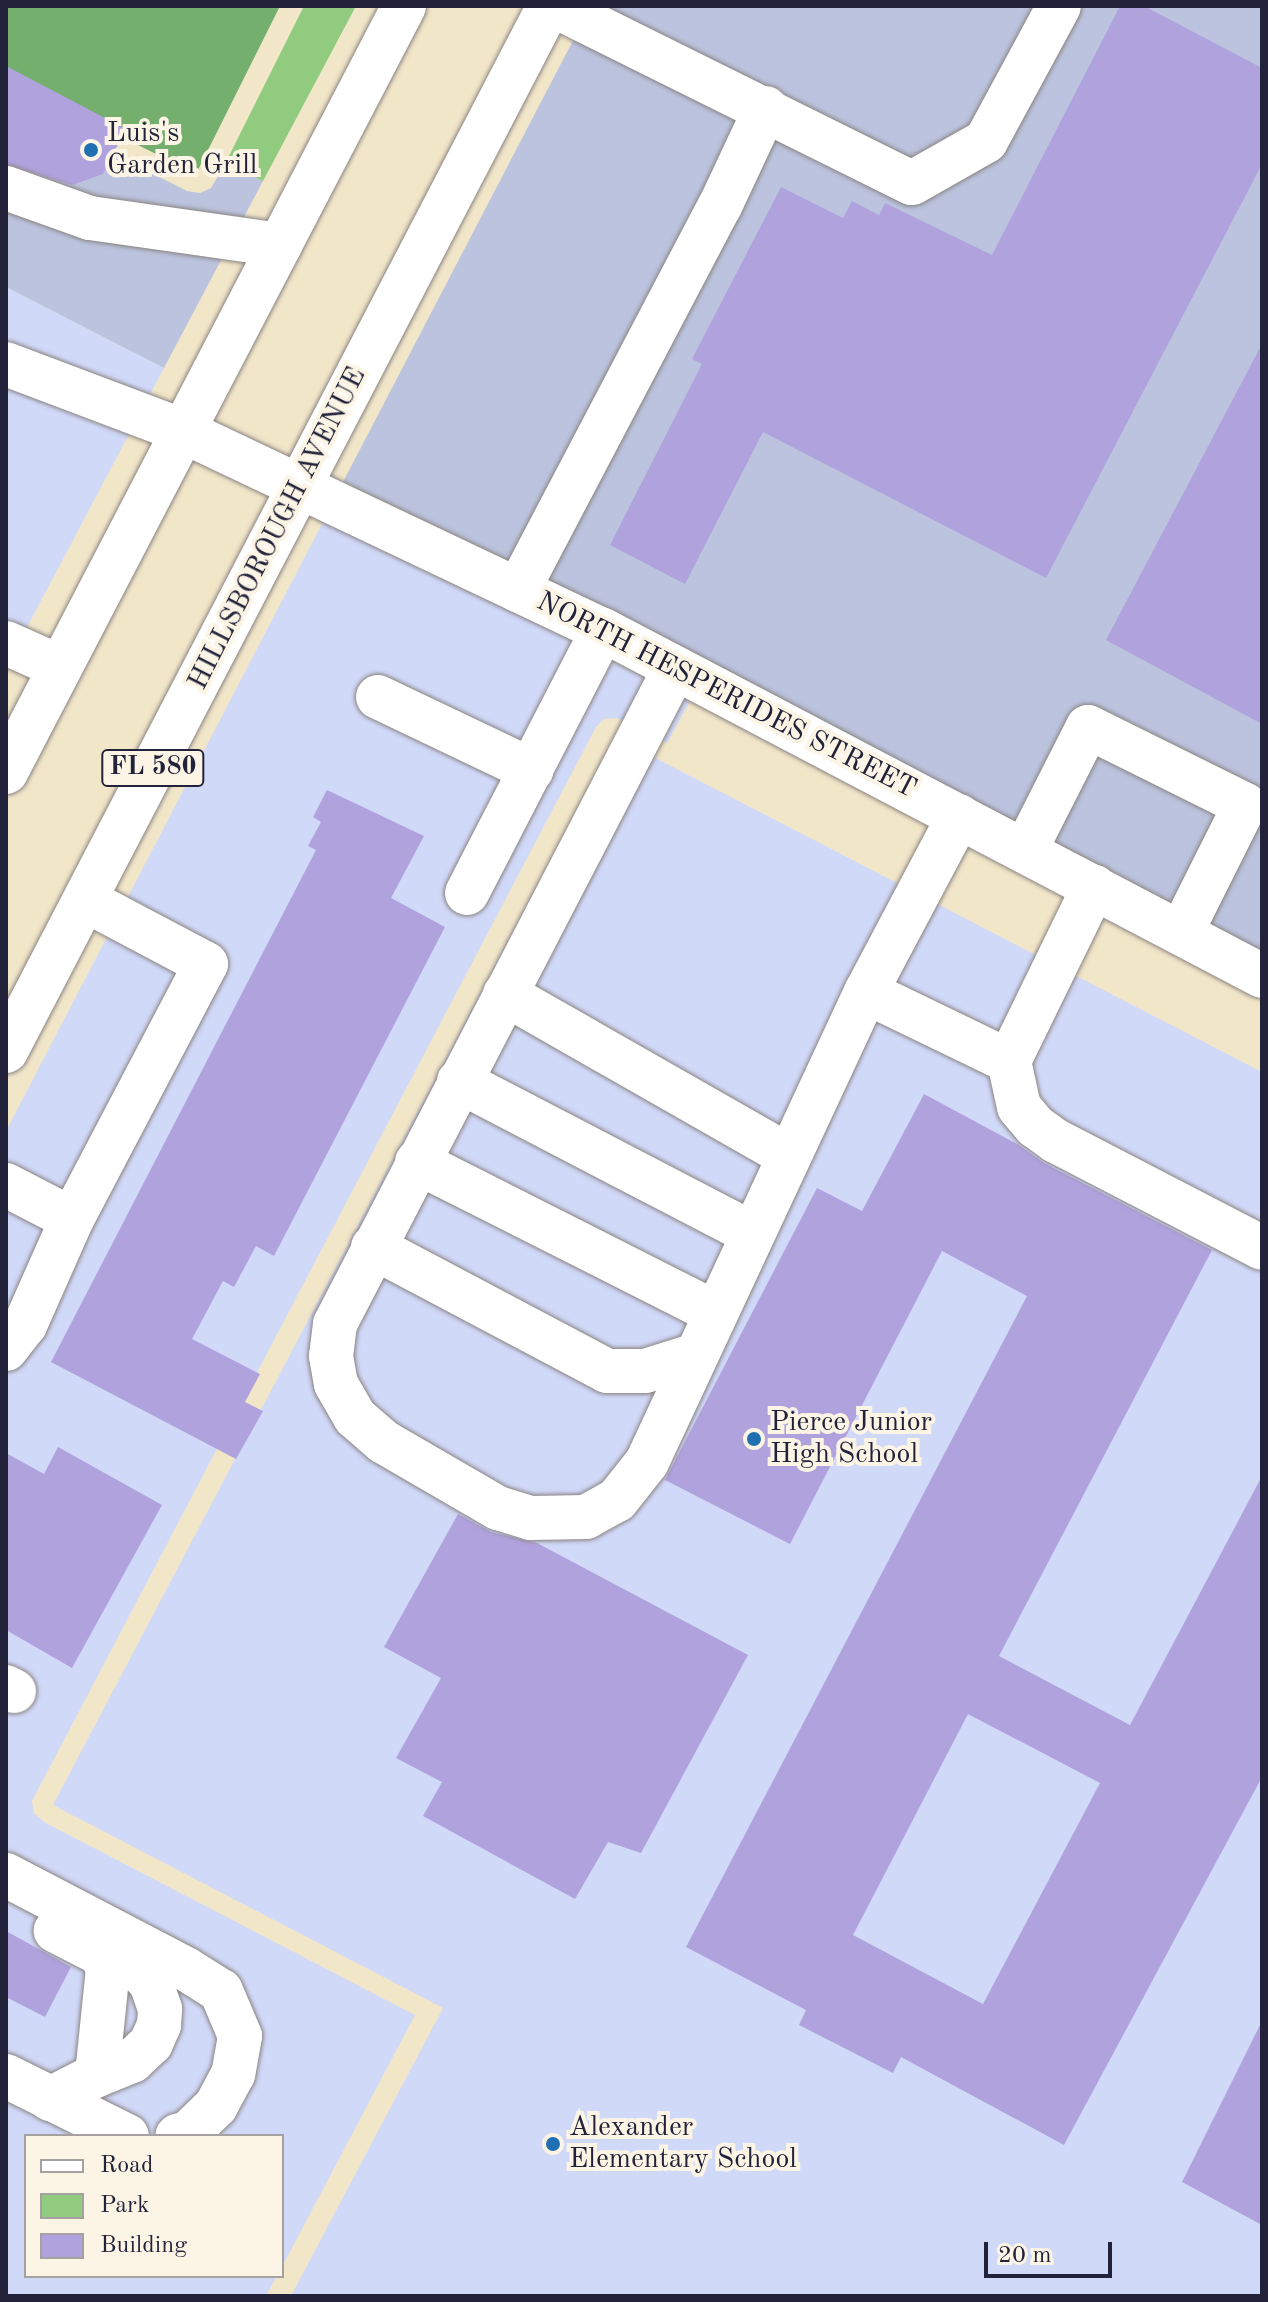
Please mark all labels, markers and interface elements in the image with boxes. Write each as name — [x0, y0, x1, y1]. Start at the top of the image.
place label: Luis's Garden Grill — [107, 117, 257, 183]
marker: Luis's Garden Grill — [82, 141, 100, 159]
street label: HILLSBOROUGH AVENUE — [182, 362, 374, 696]
street label: NORTH HESPERIDES STREET — [531, 585, 921, 807]
road number: FL 580 — [101, 746, 205, 790]
place label: Pierce Junior High School — [770, 1406, 932, 1472]
marker: Pierce Junior High School — [745, 1430, 763, 1448]
place label: Alexander Elementary School — [569, 2111, 797, 2177]
legend — [24, 2134, 284, 2278]
marker: Alexander Elementary School — [544, 2135, 562, 2153]
text: Road — [100, 2154, 153, 2178]
text: Park — [100, 2194, 149, 2218]
scale bar — [988, 2226, 1116, 2276]
text: Building — [100, 2234, 187, 2258]
text: 20 m — [998, 2244, 1052, 2268]

